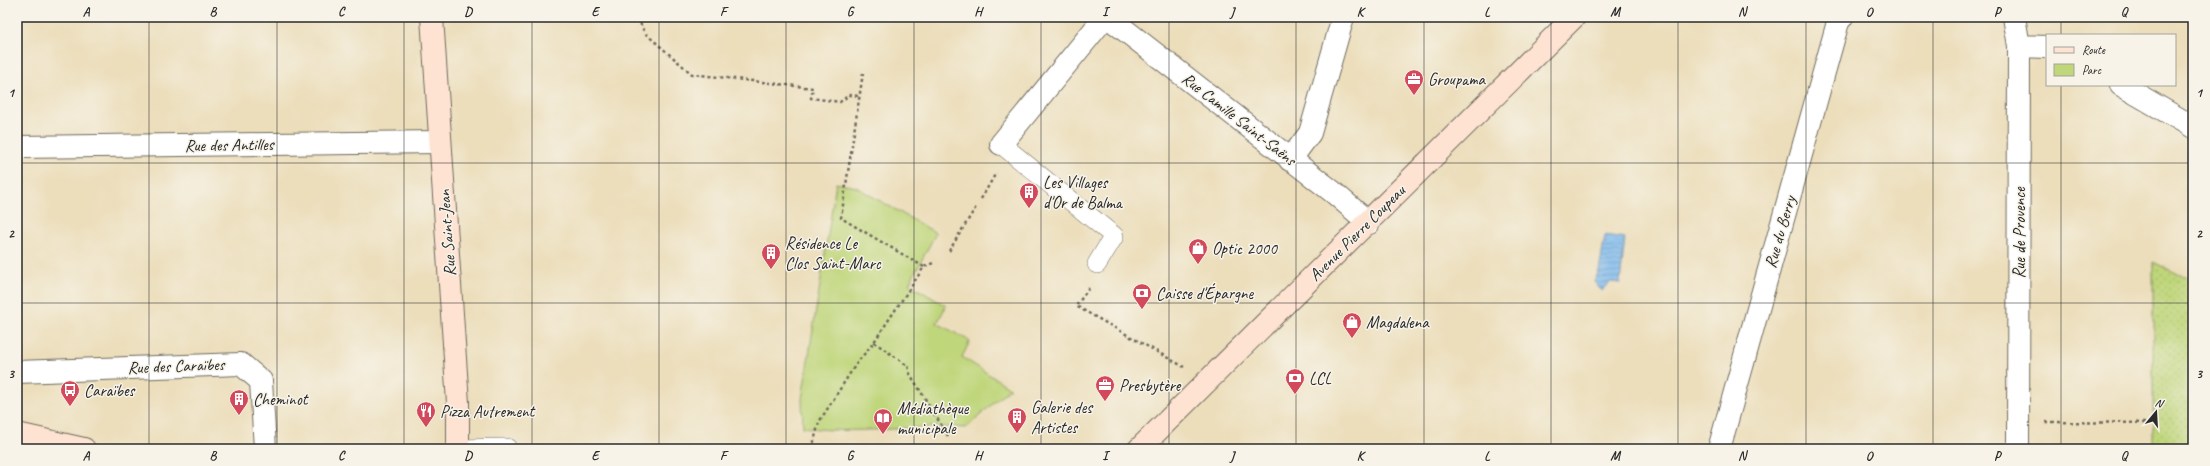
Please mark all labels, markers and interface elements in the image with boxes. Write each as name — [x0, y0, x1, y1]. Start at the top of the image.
text: A — [83, 4, 91, 20]
text: B — [210, 4, 218, 20]
text: C — [338, 4, 346, 20]
text: D — [464, 4, 473, 20]
text: E — [592, 4, 601, 20]
text: F — [720, 4, 729, 20]
text: G — [847, 4, 855, 20]
text: H — [974, 4, 984, 20]
text: I — [1102, 4, 1111, 20]
text: J — [1229, 4, 1236, 20]
text: K — [1357, 4, 1367, 20]
text: L — [1484, 4, 1491, 20]
text: M — [1610, 4, 1621, 20]
text: N — [1738, 4, 1749, 20]
text: O — [1866, 4, 1875, 20]
text: P — [1994, 4, 2003, 20]
text: Q — [2121, 4, 2129, 20]
legend — [2046, 34, 2176, 86]
text: Route — [2082, 42, 2106, 58]
text: Parc — [2082, 62, 2102, 78]
street label: Rue Camille Saint-Saëns — [1178, 68, 1301, 171]
office icon: Groupama — [1403, 68, 1425, 96]
place label: Groupama — [1428, 69, 1487, 90]
text: 1 — [8, 85, 16, 101]
text: 1 — [2196, 85, 2204, 101]
street label: Rue des Antilles — [184, 134, 276, 156]
place label: Les Villages d'Or de Balma — [1043, 172, 1124, 213]
street label: Avenue Pierre Coupeau — [1304, 179, 1411, 286]
building icon: Les Villages d'Or de Balma — [1018, 181, 1040, 209]
street label: Rue de Provence — [2009, 186, 2030, 279]
street label: Rue Saint-Jean — [433, 188, 461, 277]
street label: Rue du Berry — [1760, 192, 1801, 270]
text: 2 — [8, 226, 15, 242]
text: 2 — [2196, 226, 2203, 242]
place label: Résidence Le Clos Saint-Marc — [785, 233, 882, 274]
shop icon: Optic 2000 — [1187, 237, 1209, 265]
place label: Optic 2000 — [1212, 238, 1278, 259]
building icon: Résidence Le Clos Saint-Marc — [760, 242, 782, 270]
bank icon: Caisse d'Épargne — [1131, 282, 1153, 310]
place label: Caisse d'Épargne — [1156, 282, 1255, 304]
shop icon: Magdalena — [1341, 311, 1363, 339]
place label: Magdalena — [1366, 312, 1430, 333]
street label: Rue des Caraïbes — [127, 354, 226, 378]
text: 3 — [8, 366, 15, 382]
text: 3 — [2196, 366, 2203, 382]
bank icon: LCL — [1284, 367, 1306, 395]
place label: LCL — [1309, 368, 1332, 389]
office icon: Presbytère — [1094, 374, 1116, 402]
place label: Presbytère — [1119, 375, 1182, 396]
bus stop icon: Caraïbes — [59, 379, 81, 407]
place label: Caraïbes — [84, 380, 135, 401]
building icon: Cheminot — [228, 388, 250, 416]
place label: Cheminot — [253, 389, 310, 410]
north arrow — [2136, 392, 2176, 432]
text: N — [2154, 395, 2167, 411]
place label: Galerie des Artistes — [1031, 397, 1094, 438]
place label: Médiathèque municipale — [897, 398, 970, 439]
restaurant icon: Pizza Autrement — [415, 400, 437, 428]
place label: Pizza Autrement — [440, 401, 537, 422]
building icon: Galerie des Artistes — [1006, 406, 1028, 434]
library icon: Médiathèque municipale — [872, 407, 894, 435]
text: A — [83, 448, 91, 464]
text: B — [210, 448, 218, 464]
text: C — [338, 448, 346, 464]
text: D — [464, 448, 473, 464]
text: E — [592, 448, 601, 464]
text: F — [720, 448, 729, 464]
text: G — [847, 448, 855, 464]
text: H — [974, 448, 984, 464]
text: I — [1102, 448, 1111, 464]
text: J — [1229, 448, 1236, 464]
text: K — [1357, 448, 1367, 464]
text: L — [1484, 448, 1491, 464]
text: M — [1610, 448, 1621, 464]
text: N — [1738, 448, 1749, 464]
text: O — [1866, 448, 1875, 464]
text: P — [1994, 448, 2003, 464]
text: Q — [2121, 448, 2129, 464]

